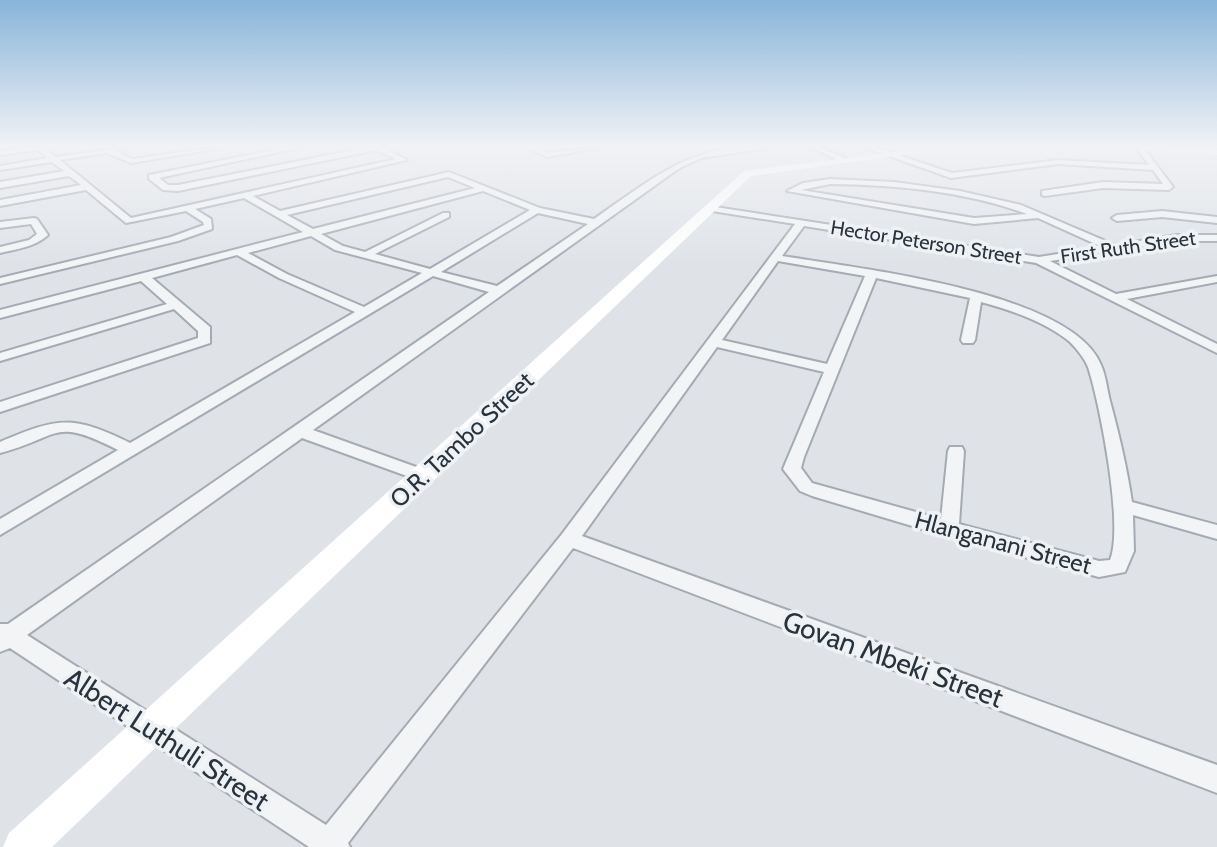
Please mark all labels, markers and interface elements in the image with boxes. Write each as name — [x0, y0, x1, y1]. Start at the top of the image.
street label: Hector Peterson Street — [829, 215, 1023, 269]
street label: First Ruth Street — [1059, 226, 1197, 268]
street label: O.R. Tambo Street — [384, 366, 539, 513]
street label: Hlanganani Street — [912, 505, 1094, 580]
street label: Govan Mbeki Street — [778, 603, 1008, 715]
street label: Albert Luthuli Street — [58, 660, 276, 818]

